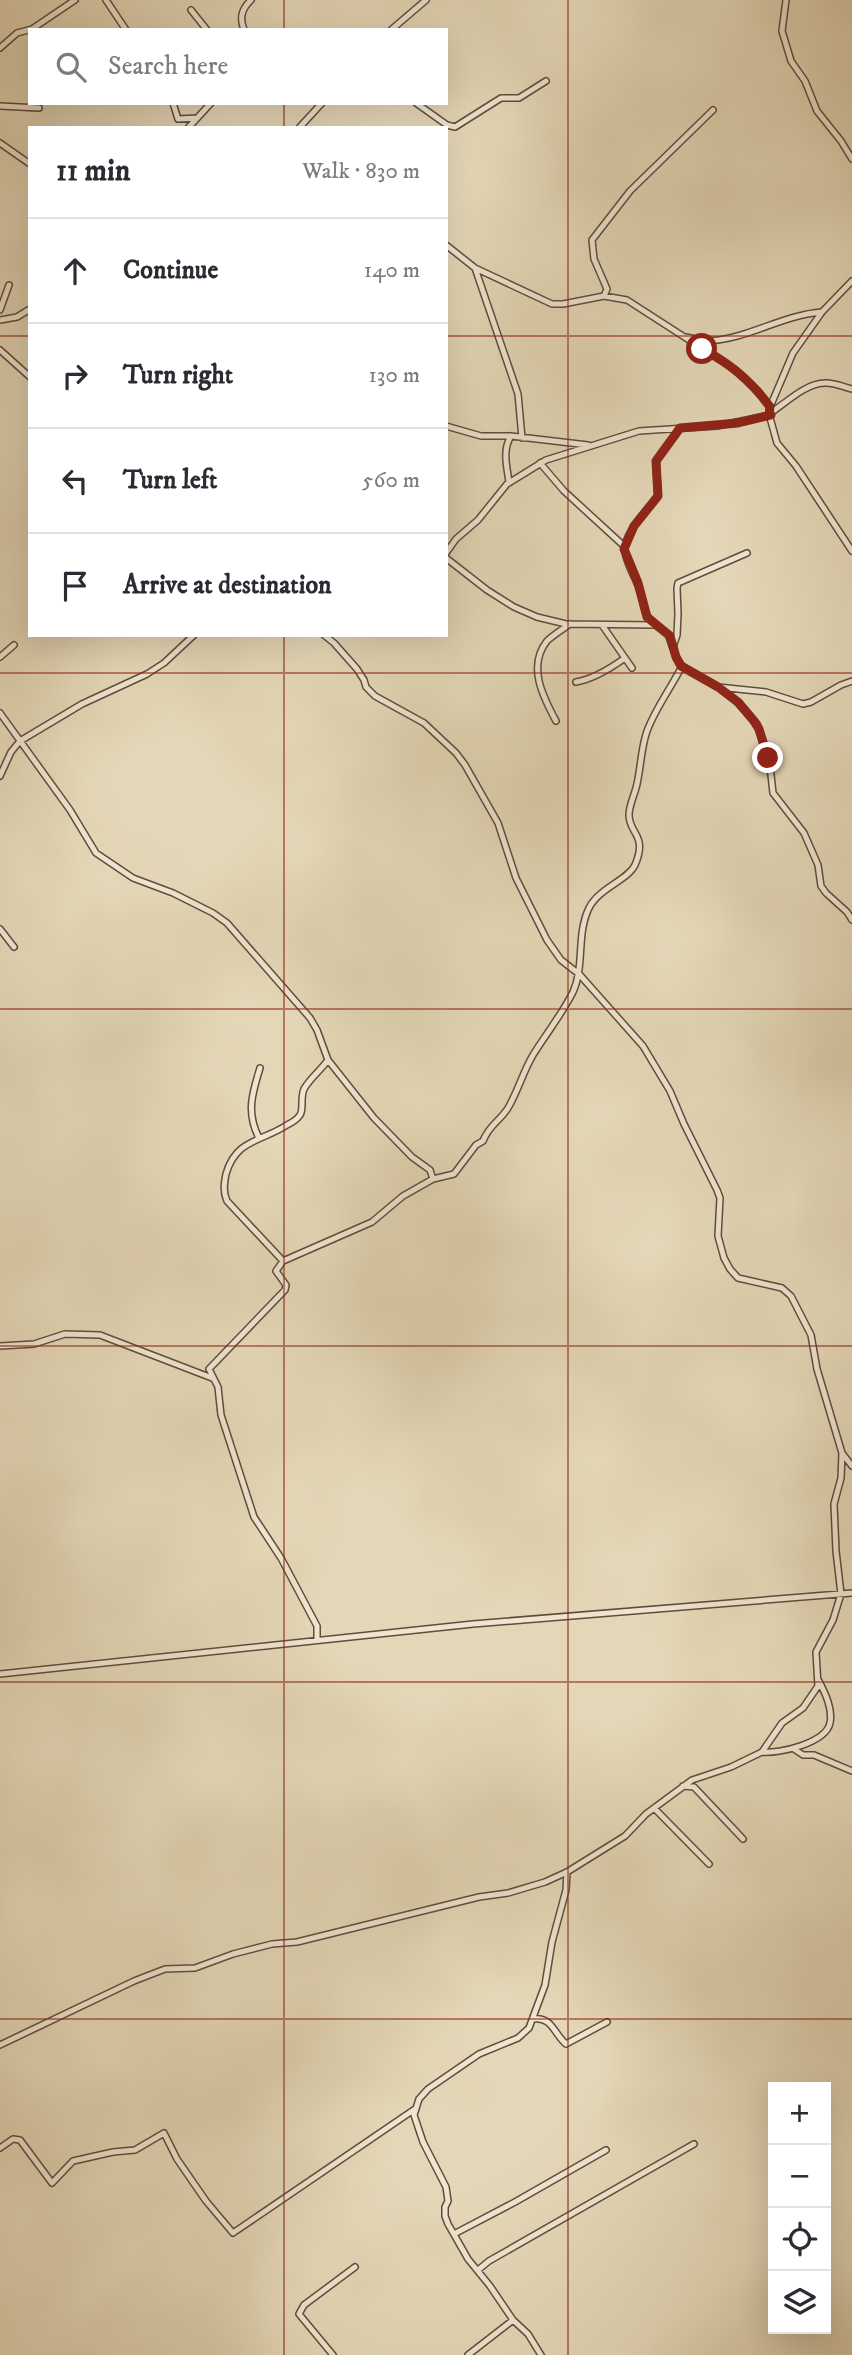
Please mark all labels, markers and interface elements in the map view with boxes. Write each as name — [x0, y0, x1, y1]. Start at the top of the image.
search box — [28, 28, 448, 105]
icon: search — [52, 48, 90, 86]
text: Search here — [108, 50, 228, 83]
text: 11 min — [56, 153, 130, 190]
text: Walk · 830 m — [302, 157, 420, 186]
icon: ahead — [56, 252, 94, 290]
text: Continue — [123, 254, 218, 287]
text: 140 m — [364, 256, 420, 285]
route start — [686, 333, 717, 364]
icon: right — [56, 357, 94, 395]
text: Turn right — [123, 359, 233, 392]
text: 130 m — [368, 361, 420, 390]
icon: left — [56, 462, 94, 500]
text: Turn left — [123, 464, 217, 497]
text: 560 m — [362, 466, 420, 495]
icon: arrive — [56, 567, 94, 605]
text: Arrive at destination — [123, 569, 332, 602]
route end — [752, 742, 783, 773]
map controls — [768, 2082, 831, 2334]
button: + — [768, 2082, 831, 2145]
button: − — [768, 2145, 831, 2208]
button: locate — [768, 2208, 831, 2271]
button: layers — [768, 2271, 831, 2334]

